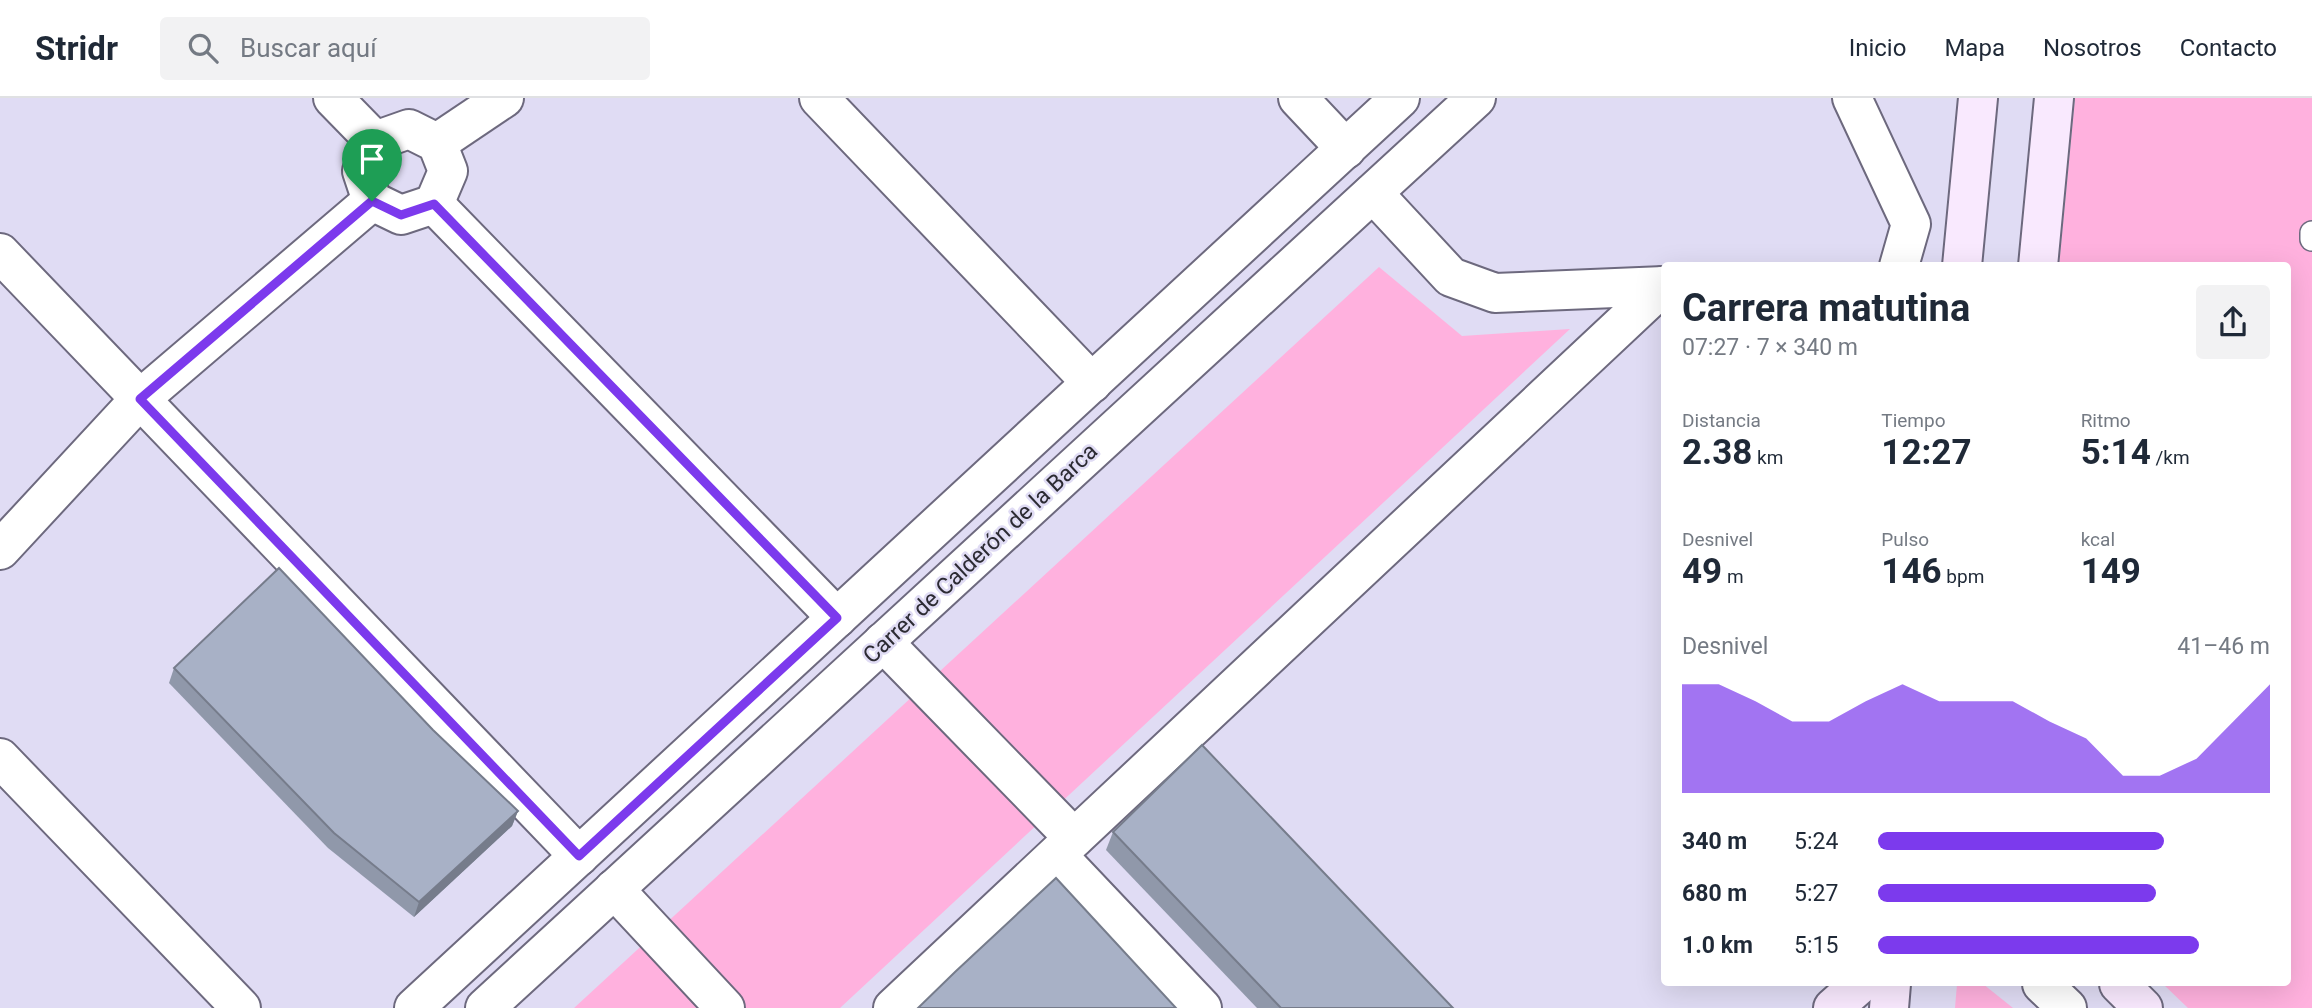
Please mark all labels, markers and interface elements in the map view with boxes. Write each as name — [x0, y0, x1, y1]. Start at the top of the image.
search box — [160, 17, 650, 80]
text: Stridr — [35, 29, 118, 68]
icon: search — [184, 29, 222, 67]
text: Buscar aquí — [240, 33, 377, 63]
text: Inicio — [1849, 34, 1906, 62]
text: Mapa — [1944, 34, 2005, 62]
text: Nosotros — [2043, 34, 2142, 62]
text: Contacto — [2180, 34, 2277, 62]
pin — [342, 129, 402, 201]
icon: arrive — [353, 140, 391, 178]
button: share — [2196, 285, 2270, 359]
text: Carrera matutina — [1682, 286, 1970, 330]
text: 07:27 · 7 × 340 m — [1682, 334, 1858, 361]
text: Distancia — [1682, 409, 1761, 432]
text: Tiempo — [1881, 409, 1946, 432]
text: Ritmo — [2081, 409, 2131, 432]
text: 2.38 — [1682, 432, 1752, 473]
text: 12:27 — [1881, 432, 1972, 473]
text: 5:14 — [2081, 432, 2151, 473]
street label: Carrer de Calderón de la Barca — [858, 438, 1103, 669]
text: km — [1752, 446, 1783, 469]
text: /km — [2151, 446, 2190, 469]
text: Desnivel — [1682, 528, 1753, 551]
text: Pulso — [1881, 528, 1929, 551]
text: kcal — [2081, 528, 2115, 551]
text: 49 — [1682, 551, 1722, 592]
text: 146 — [1881, 551, 1942, 592]
text: 149 — [2081, 551, 2141, 592]
text: m — [1722, 565, 1744, 588]
text: bpm — [1942, 565, 1984, 588]
text: Desnivel — [1682, 633, 1768, 660]
text: 41–46 m — [2177, 633, 2270, 660]
text: 340 m — [1682, 828, 1747, 855]
text: 5:24 — [1794, 828, 1838, 855]
text: 680 m — [1682, 880, 1747, 907]
text: 5:27 — [1794, 880, 1838, 907]
text: 1.0 km — [1682, 932, 1753, 959]
text: 5:15 — [1794, 932, 1838, 959]

